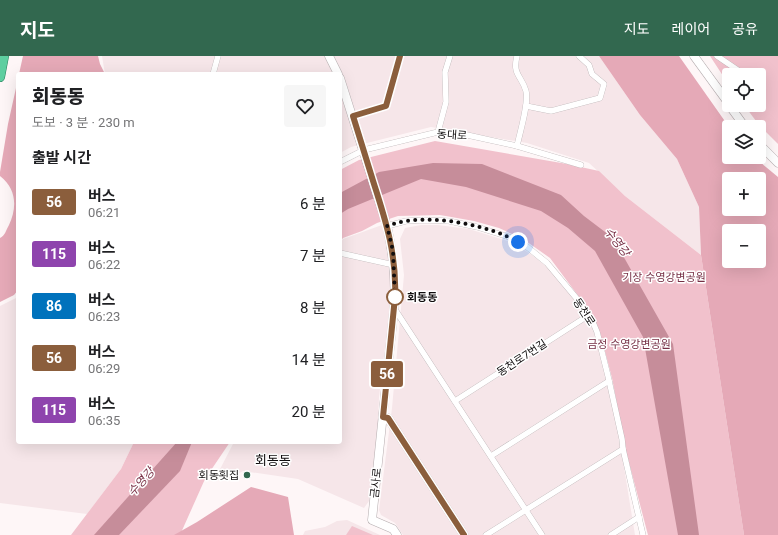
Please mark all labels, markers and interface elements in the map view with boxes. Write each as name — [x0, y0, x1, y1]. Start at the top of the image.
text: 지도 — [20, 19, 55, 42]
text: 지도 — [624, 21, 650, 37]
text: 레이어 — [672, 21, 710, 37]
text: 공유 — [732, 21, 758, 37]
map controls — [722, 68, 766, 268]
button: locate — [722, 68, 766, 112]
text: 회동동 — [32, 85, 84, 108]
button: heart — [284, 85, 326, 127]
text: 도보 · 3 분 · 230 m — [32, 115, 135, 130]
button: layers — [722, 120, 766, 164]
street label: 동대로 — [436, 127, 468, 143]
text: 출발 시간 — [32, 149, 91, 167]
button: + — [722, 172, 766, 216]
text: 버스 — [88, 187, 116, 205]
text: 56 — [46, 194, 62, 210]
text: 6 분 — [300, 195, 326, 213]
text: 06:21 — [88, 205, 120, 220]
button: − — [722, 224, 766, 268]
water label: 수영강 — [601, 225, 634, 261]
your location — [508, 232, 528, 252]
text: 버스 — [88, 239, 116, 257]
text: 115 — [42, 246, 66, 262]
text: 7 분 — [300, 247, 326, 265]
text: 06:22 — [88, 257, 120, 272]
park label: 기장 수영강변공원 — [622, 271, 706, 284]
marker: 회동동 — [386, 288, 404, 306]
text: 버스 — [88, 291, 116, 309]
place label: 회동동 — [407, 291, 437, 304]
street label: 동천로 — [570, 296, 598, 328]
text: 86 — [46, 298, 62, 314]
text: 8 분 — [300, 299, 326, 317]
text: 06:23 — [88, 309, 120, 324]
street label: 동천로7번길 — [495, 337, 549, 379]
park label: 금정 수영강변공원 — [587, 338, 671, 351]
text: 버스 — [88, 343, 116, 361]
text: 56 — [46, 350, 62, 366]
text: 14 분 — [292, 351, 326, 369]
text: 06:29 — [88, 361, 120, 376]
line badge: 56 — [369, 361, 405, 387]
text: 56 — [379, 366, 395, 382]
text: 버스 — [88, 395, 116, 413]
text: 115 — [42, 402, 66, 418]
text: 20 분 — [292, 403, 326, 421]
text: 06:35 — [88, 413, 120, 428]
district label: 회동동 — [255, 453, 291, 468]
water label: 수영강 — [125, 464, 159, 499]
street label: 금사로 — [368, 467, 384, 499]
place label: 회동횟집 — [199, 469, 239, 482]
marker: 회동횟집 — [242, 470, 252, 480]

